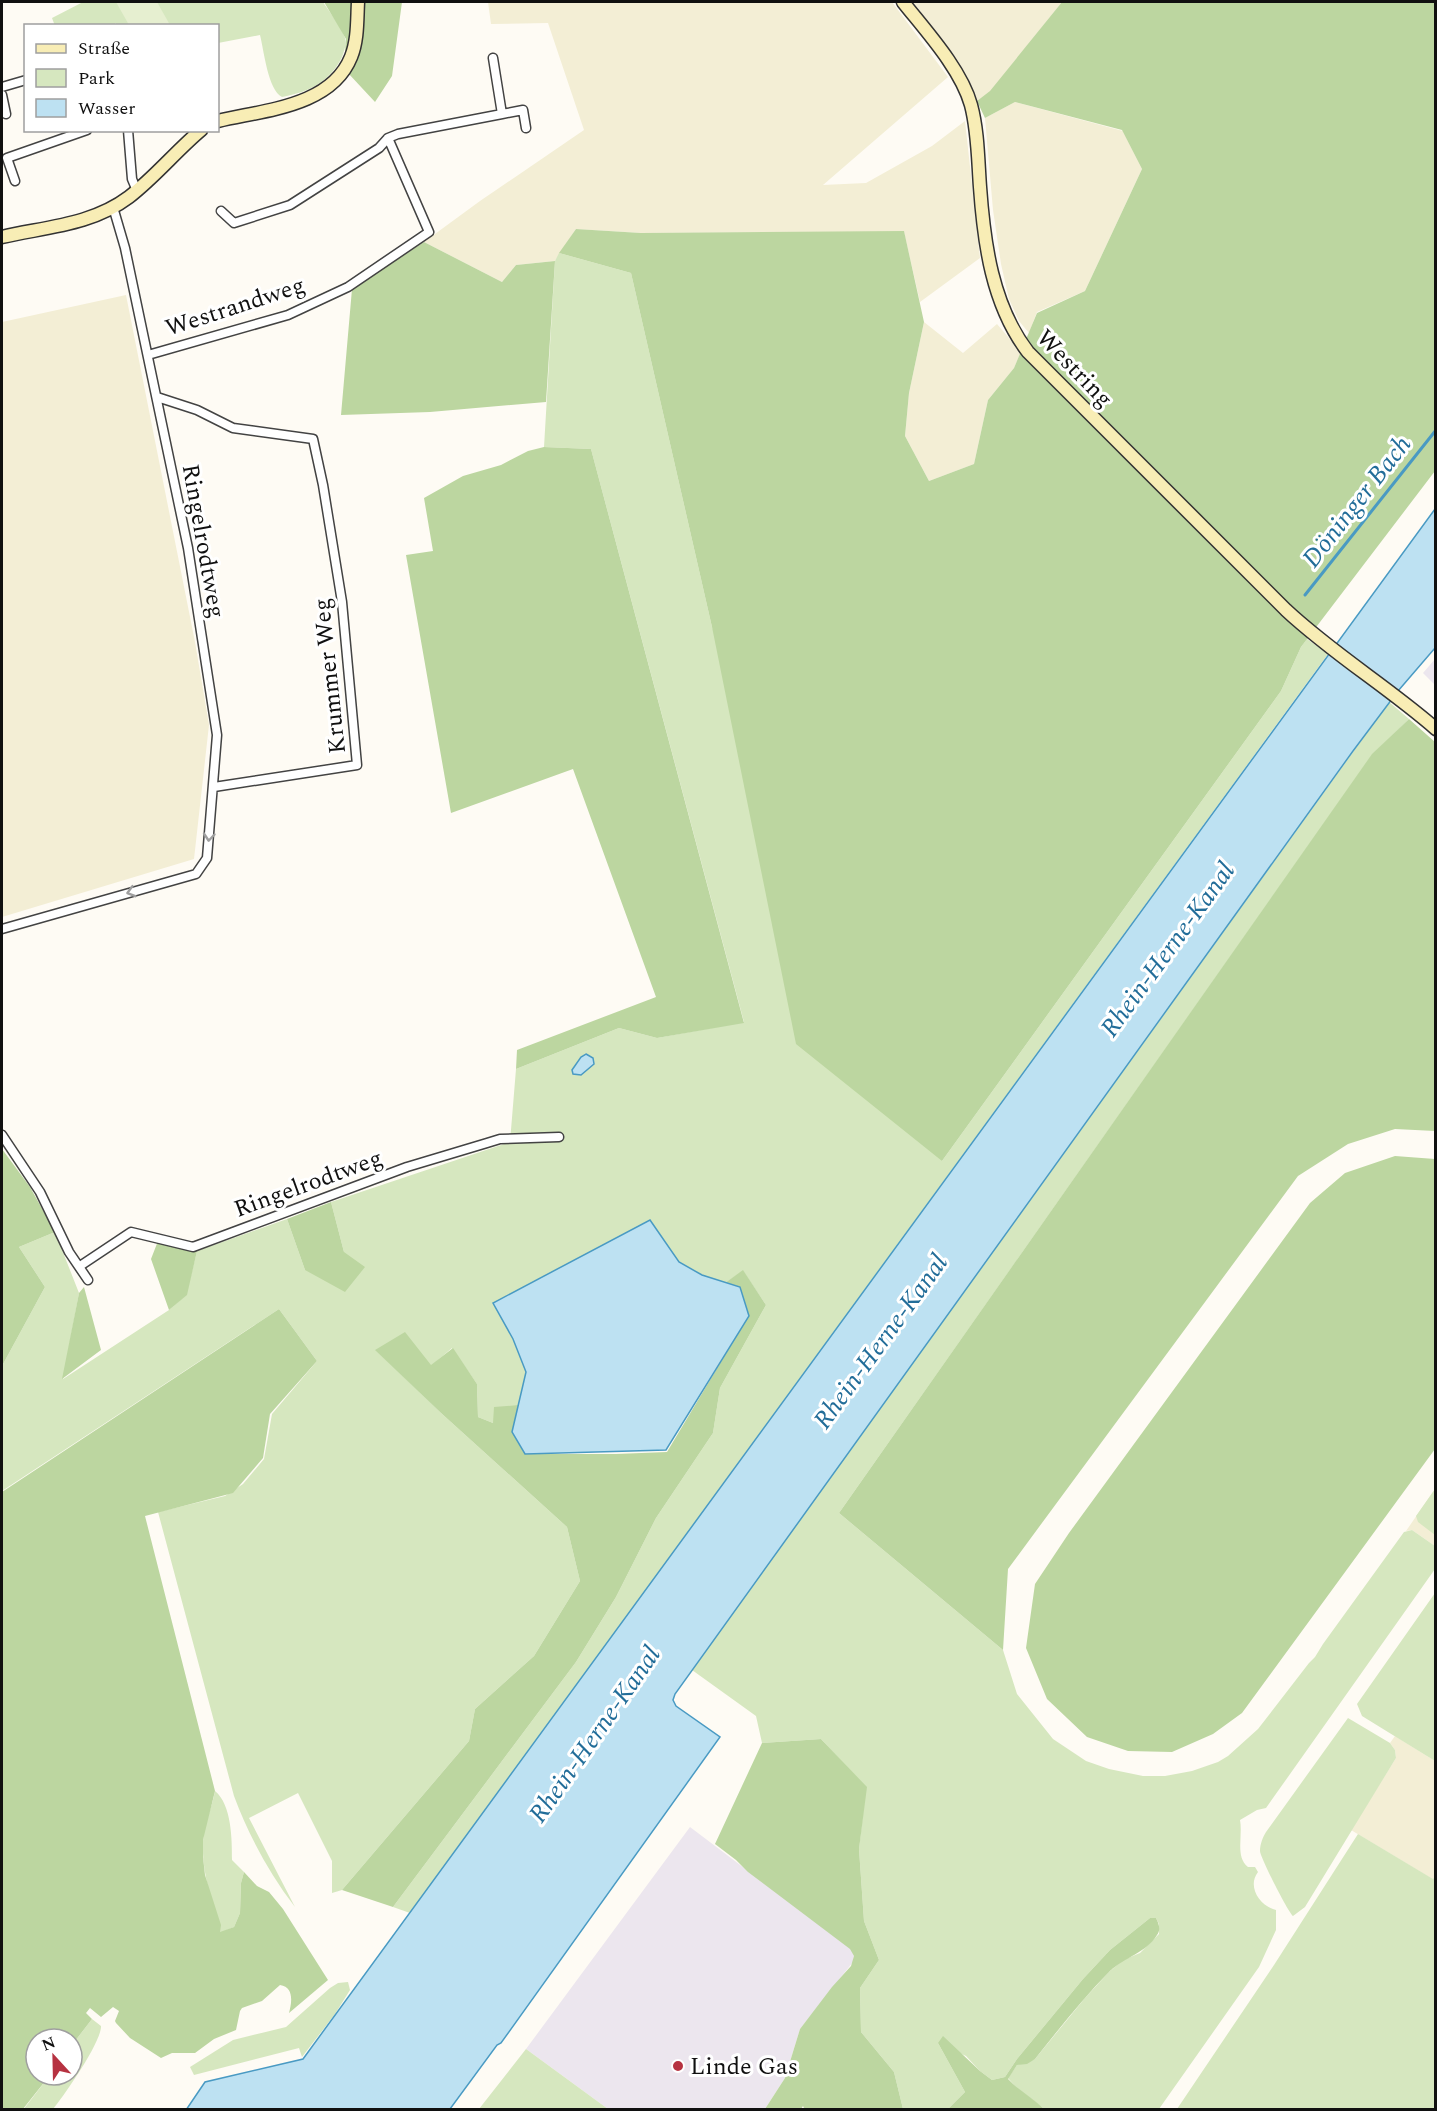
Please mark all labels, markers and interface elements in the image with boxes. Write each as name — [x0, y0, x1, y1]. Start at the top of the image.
legend — [24, 24, 219, 132]
text: Straße — [78, 35, 130, 62]
text: Park — [78, 65, 115, 92]
text: Wasser — [78, 95, 135, 122]
street label: Westrandweg — [161, 267, 310, 347]
street label: Westring — [1027, 321, 1121, 416]
water label: Döninger Bach — [1292, 427, 1421, 577]
street label: Ringelrodtweg — [172, 461, 234, 621]
street label: Krummer Weg — [304, 596, 356, 756]
one-way arrow — [203, 832, 216, 841]
water label: Rhein-Herne-Kanal — [1090, 853, 1245, 1046]
one-way arrow — [127, 885, 137, 897]
street label: Ringelrodtweg — [229, 1140, 388, 1228]
water label: Rhein-Herne-Kanal — [803, 1245, 958, 1438]
water label: Rhein-Herne-Kanal — [519, 1637, 671, 1831]
north arrow — [24, 2027, 84, 2087]
text: N — [38, 2030, 59, 2058]
place label: Linde Gas — [690, 2049, 798, 2085]
marker: Linde Gas — [671, 2059, 685, 2073]

